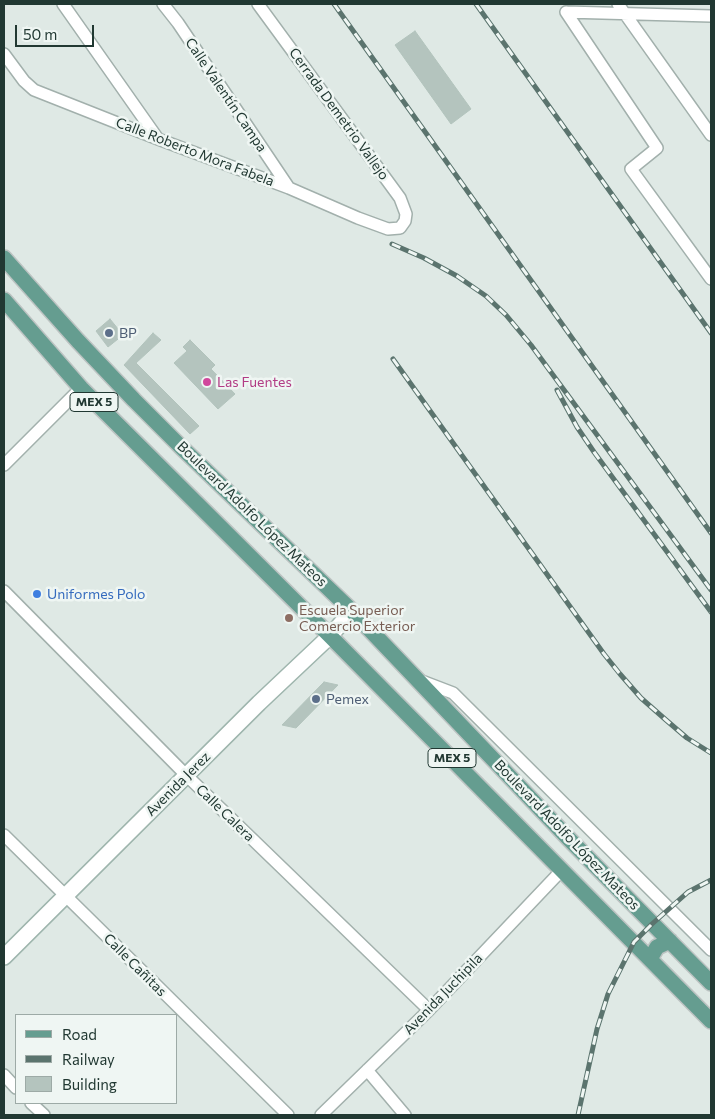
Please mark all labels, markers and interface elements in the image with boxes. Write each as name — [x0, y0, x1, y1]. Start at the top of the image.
scale bar — [18, 15, 96, 47]
text: 50 m — [23, 25, 57, 43]
street label: Calle Valentín Campa — [182, 35, 270, 155]
street label: Cerrada Demetrio Vallejo — [285, 45, 393, 183]
street label: Calle Roberto Mora Fabela — [114, 114, 276, 190]
place label: BP — [119, 325, 137, 341]
marker: BP — [103, 327, 115, 339]
place label: Las Fuentes — [217, 374, 292, 390]
marker: Las Fuentes — [201, 376, 213, 388]
road number: MEX 5 — [70, 392, 118, 412]
street label: Boulevard Adolfo López Mateos — [174, 438, 330, 590]
place label: Uniformes Polo — [47, 586, 145, 602]
marker: Uniformes Polo — [31, 588, 43, 600]
place label: Escuela Superior Comercio Exterior — [299, 602, 415, 634]
marker: Escuela Superior Comercio Exterior — [283, 612, 295, 624]
place label: Pemex — [326, 691, 369, 707]
marker: Pemex — [310, 693, 322, 705]
street label: Avenida Jerez — [142, 748, 214, 820]
road number: MEX 5 — [428, 748, 476, 768]
street label: Boulevard Adolfo López Mateos — [491, 757, 643, 913]
street label: Calle Calera — [192, 781, 258, 845]
street label: Calle Cañitas — [100, 930, 170, 1000]
street label: Avenida Juchipila — [400, 950, 486, 1038]
legend — [15, 1014, 178, 1104]
text: Road — [62, 1025, 97, 1043]
text: Railway — [62, 1050, 115, 1068]
text: Building — [62, 1075, 117, 1093]

